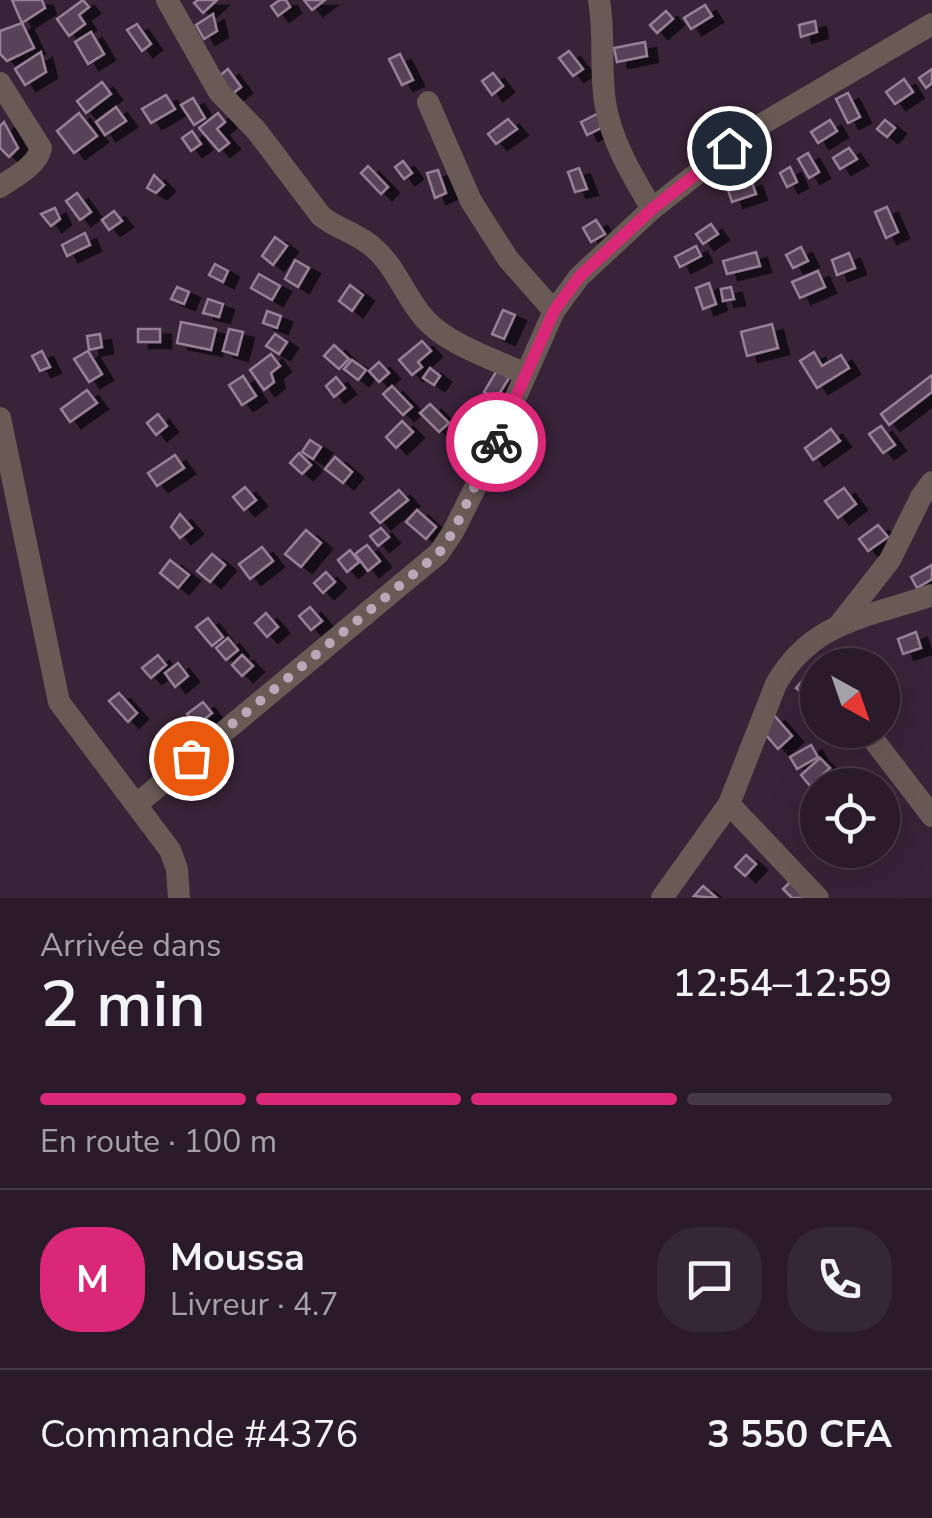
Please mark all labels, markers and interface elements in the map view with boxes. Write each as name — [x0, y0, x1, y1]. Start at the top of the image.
pin — [687, 106, 772, 191]
icon: home — [702, 121, 757, 176]
courier — [446, 392, 546, 492]
icon: bike — [469, 415, 524, 470]
north arrow — [800, 648, 900, 748]
map controls — [800, 648, 900, 868]
pin — [149, 716, 234, 801]
icon: bag — [164, 731, 219, 786]
button: locate — [800, 768, 900, 868]
text: Arrivée dans — [40, 924, 221, 967]
text: 12:54–12:59 — [673, 958, 892, 1009]
text: 2 min — [40, 960, 206, 1049]
text: En route · 100 m — [40, 1120, 277, 1163]
button: chat — [657, 1227, 762, 1332]
button: phone — [787, 1227, 892, 1332]
text: Moussa — [170, 1232, 305, 1283]
text: M — [76, 1254, 109, 1305]
text: Livreur · 4.7 — [170, 1283, 338, 1326]
text: Commande #4376 — [40, 1409, 358, 1460]
text: 3 550 CFA — [707, 1409, 892, 1460]

